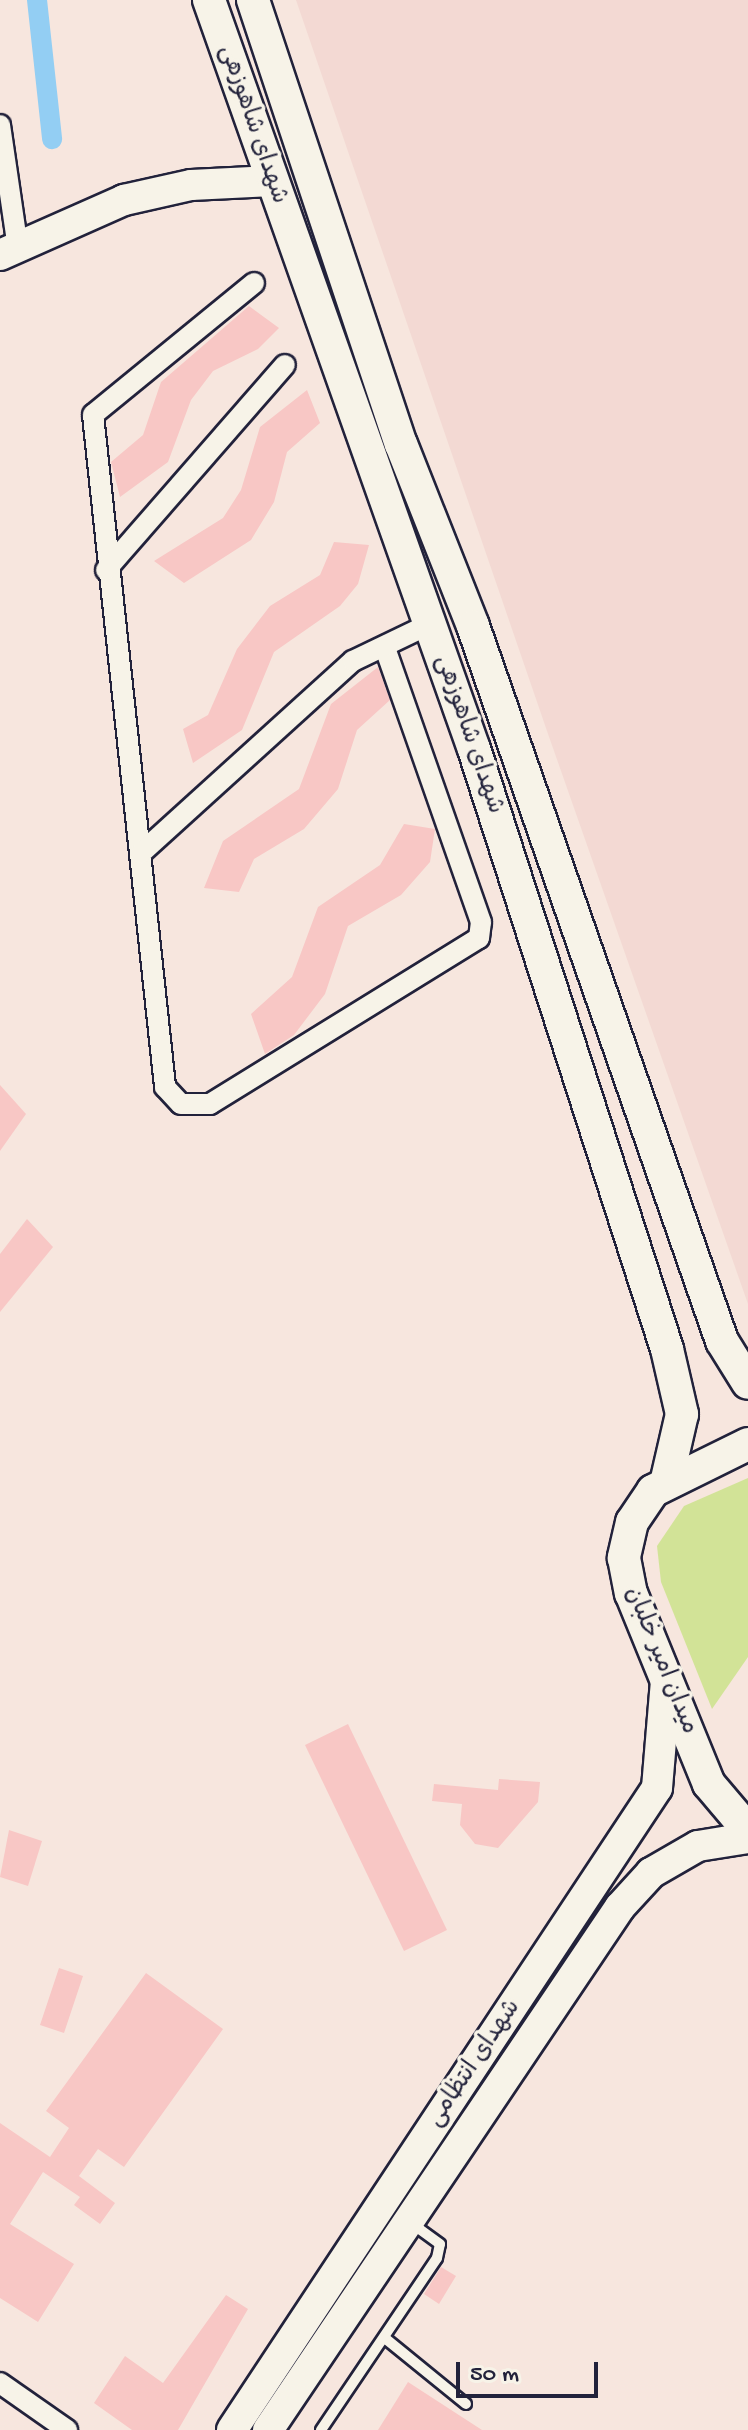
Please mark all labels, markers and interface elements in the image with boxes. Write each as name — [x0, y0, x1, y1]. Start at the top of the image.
street label: شهدای شاهوزهی — [211, 42, 293, 208]
street label: شهدای شاهوزهی — [427, 652, 509, 818]
street label: میدان امیر خلبان — [617, 1583, 703, 1739]
street label: شهدای انتظامی — [422, 1995, 528, 2133]
scale bar — [460, 2346, 602, 2396]
text: 50 m — [470, 2361, 519, 2390]

